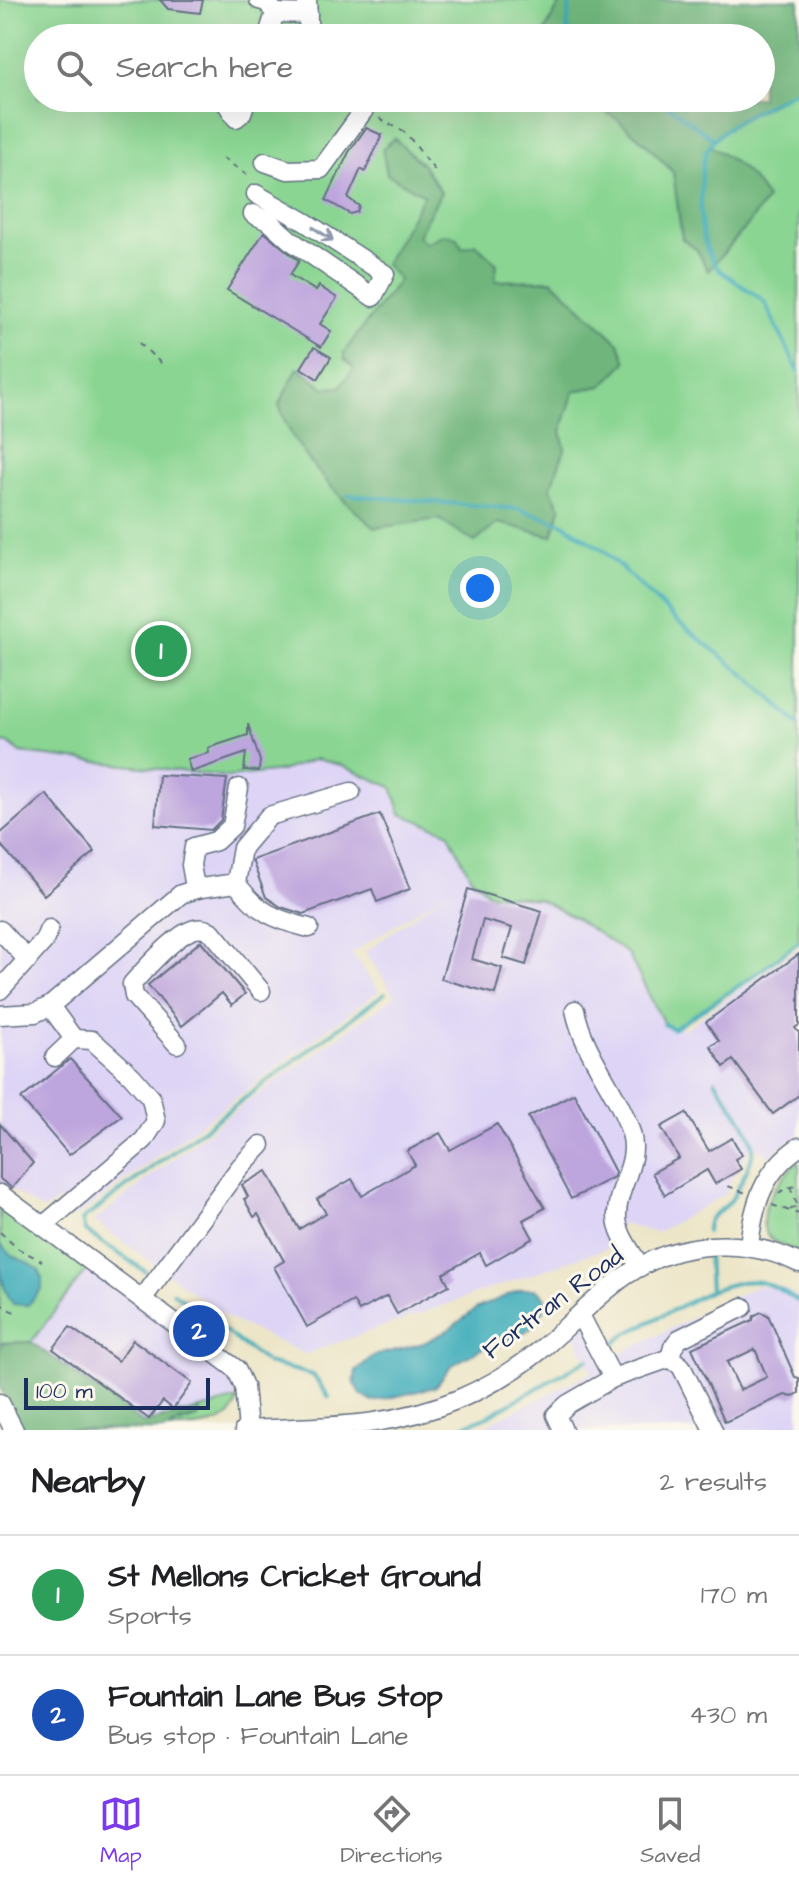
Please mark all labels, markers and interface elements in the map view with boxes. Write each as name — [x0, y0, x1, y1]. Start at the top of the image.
search box — [24, 24, 775, 112]
icon: search — [52, 46, 96, 90]
text: Search here — [116, 47, 293, 89]
one-way arrow — [311, 226, 334, 242]
your location — [460, 568, 500, 608]
pin: 1 — [135, 621, 187, 681]
street label: Fortran Road — [475, 1238, 631, 1368]
pin: 2 — [173, 1301, 225, 1361]
scale bar — [24, 1374, 210, 1410]
text: 100 m — [36, 1376, 93, 1407]
text: Nearby — [32, 1458, 146, 1506]
text: 2 results — [659, 1464, 767, 1500]
text: St Mellons Cricket Ground — [108, 1556, 481, 1598]
text: 1 — [56, 1577, 60, 1613]
text: 170 m — [701, 1577, 767, 1613]
text: Sports — [108, 1598, 192, 1634]
text: Fountain Lane Bus Stop — [108, 1676, 443, 1718]
text: 2 — [51, 1697, 65, 1733]
text: 430 m — [689, 1697, 767, 1733]
text: Bus stop · Fountain Lane — [108, 1718, 409, 1754]
tab: Map — [99, 1792, 143, 1871]
tab: Directions — [340, 1792, 443, 1871]
tab: Saved — [640, 1792, 700, 1871]

